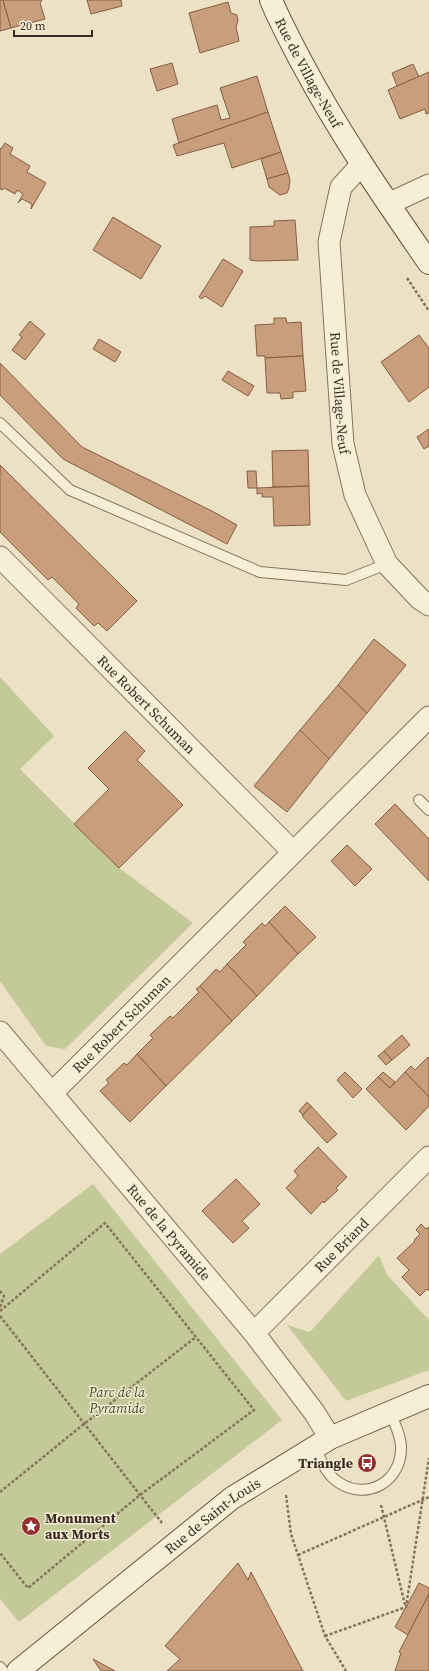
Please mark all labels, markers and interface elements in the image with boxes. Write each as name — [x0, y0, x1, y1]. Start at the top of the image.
scale bar — [14, 12, 92, 38]
street label: Rue de Village-Neuf — [270, 15, 347, 133]
text: 20 m — [20, 18, 46, 34]
street label: Rue de Village-Neuf — [325, 331, 355, 458]
street label: Rue Robert Schuman — [93, 651, 200, 759]
street label: Rue Robert Schuman — [68, 970, 175, 1077]
street label: Rue de la Pyramide — [122, 1180, 216, 1285]
street label: Rue Briand — [310, 1213, 373, 1277]
park label: Parc de la Pyramide — [88, 1382, 146, 1418]
bus stop icon: Triangle — [356, 1452, 378, 1474]
place label: Triangle — [298, 1453, 353, 1473]
street label: Rue de Saint-Louis — [160, 1473, 264, 1559]
place label: Monument aux Morts — [45, 1508, 117, 1544]
place icon: Monument aux Morts — [20, 1515, 42, 1537]

